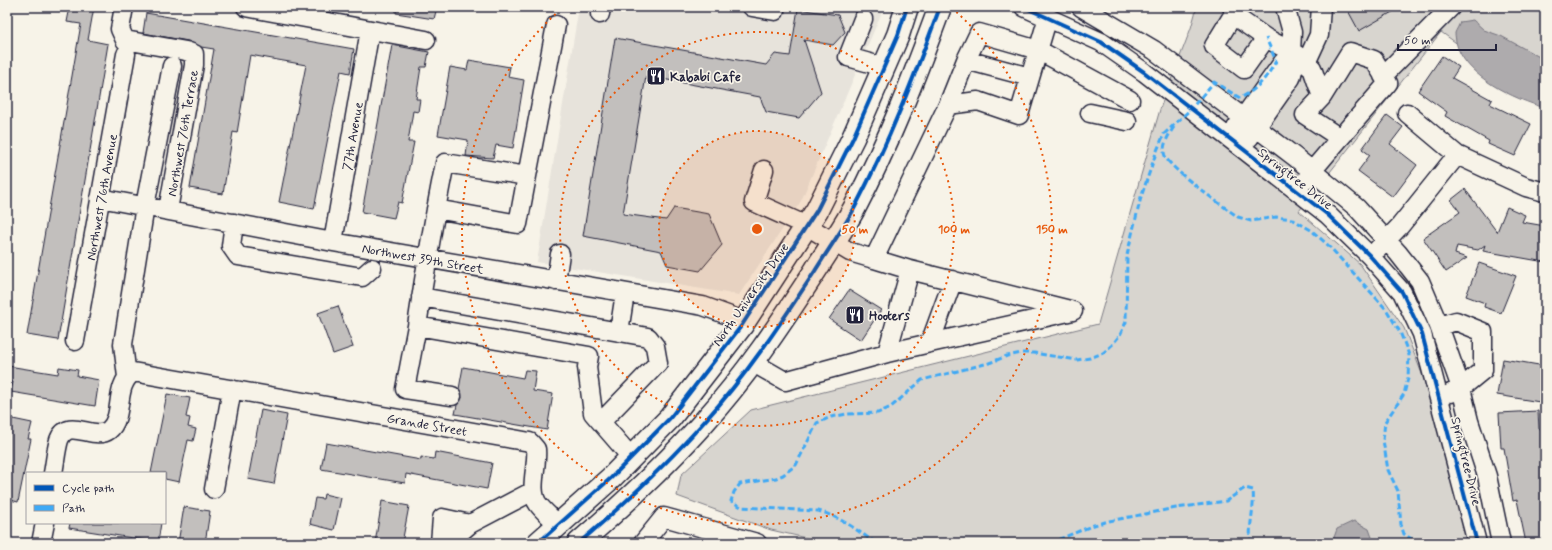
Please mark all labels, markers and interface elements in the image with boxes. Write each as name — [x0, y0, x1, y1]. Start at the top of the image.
scale bar — [1398, 26, 1496, 52]
text: 50 m — [1404, 33, 1431, 49]
restaurant icon: Kababi Cafe — [645, 65, 667, 87]
street label: Northwest 76th Terrace — [164, 69, 203, 198]
place label: Kababi Cafe — [670, 69, 741, 86]
street label: 77th Avenue — [339, 100, 368, 172]
street label: Northwest 76th Avenue — [83, 133, 122, 262]
street label: Springtree Drive — [1253, 145, 1336, 215]
centre of rings — [750, 222, 764, 236]
text: 50 m — [842, 222, 869, 238]
text: 100 m — [938, 222, 971, 238]
text: 150 m — [1036, 222, 1068, 238]
street label: Northwest 39th Street — [361, 240, 485, 279]
street label: North University Drive — [709, 240, 793, 350]
restaurant icon: Hooters — [844, 304, 866, 326]
place label: Hooters — [869, 308, 910, 325]
street label: Grande Street — [385, 410, 468, 441]
street label: Springtree Drive — [1444, 415, 1485, 508]
legend — [26, 472, 166, 524]
text: Cycle path — [62, 481, 114, 497]
text: Path — [62, 501, 85, 517]

